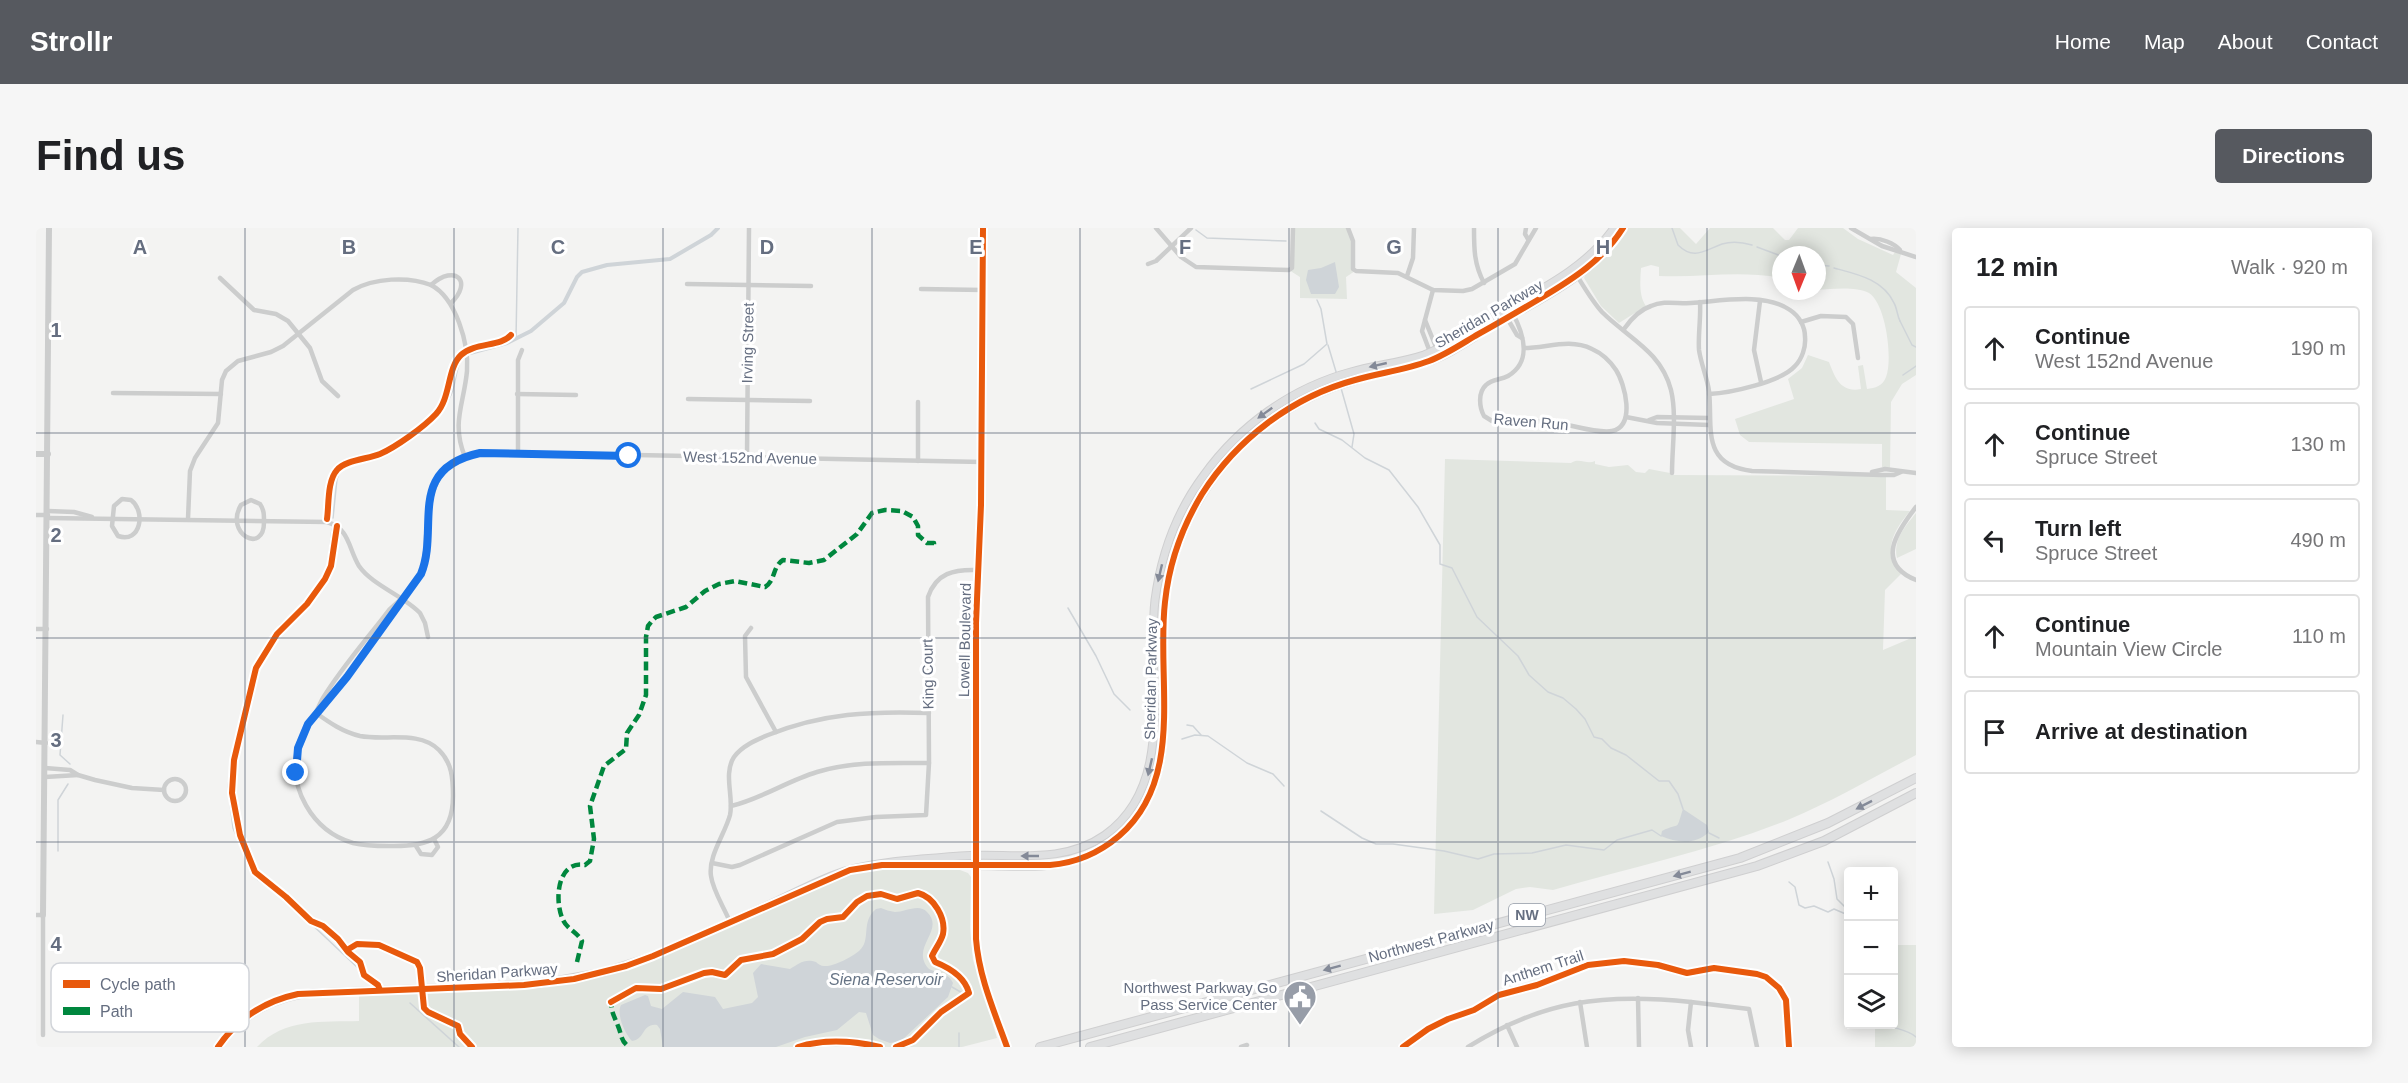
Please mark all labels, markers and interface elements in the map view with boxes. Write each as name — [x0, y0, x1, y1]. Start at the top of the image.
text: Strollr — [30, 26, 112, 57]
text: Home — [2055, 30, 2111, 53]
text: Map — [2144, 30, 2185, 53]
text: About — [2218, 30, 2273, 53]
text: Contact — [2306, 30, 2378, 53]
button: Directions — [2215, 129, 2372, 183]
text: Find us — [36, 132, 185, 179]
text: A — [133, 236, 147, 258]
text: B — [342, 236, 356, 258]
text: C — [551, 236, 565, 258]
text: D — [760, 236, 774, 258]
text: E — [969, 236, 983, 258]
text: F — [1179, 236, 1191, 258]
text: G — [1386, 236, 1402, 258]
text: H — [1596, 236, 1610, 258]
north arrow — [1772, 246, 1826, 300]
text: 12 min — [1976, 252, 2058, 282]
text: Walk · 920 m — [2231, 256, 2348, 278]
street label: Sheridan Parkway — [1432, 276, 1546, 351]
street label: Irving Street — [738, 302, 757, 384]
text: 1 — [50, 319, 62, 341]
text: Continue — [2035, 324, 2130, 349]
icon: ahead — [1978, 332, 2011, 365]
text: 190 m — [2290, 337, 2346, 359]
text: West 152nd Avenue — [2035, 350, 2213, 372]
one-way arrow — [1368, 361, 1387, 371]
one-way arrow — [1257, 407, 1273, 419]
street label: Raven Run — [1493, 410, 1569, 433]
text: Continue — [2035, 420, 2130, 445]
icon: ahead — [1978, 428, 2011, 461]
text: 130 m — [2290, 433, 2346, 455]
route start — [615, 442, 641, 468]
text: Spruce Street — [2035, 446, 2157, 468]
street label: West 152nd Avenue — [683, 448, 817, 467]
text: Turn left — [2035, 516, 2121, 541]
text: 2 — [50, 524, 62, 546]
icon: left — [1978, 524, 2011, 557]
text: 490 m — [2290, 529, 2346, 551]
text: Spruce Street — [2035, 542, 2157, 564]
one-way arrow — [1155, 563, 1165, 582]
street label: Lowell Boulevard — [955, 583, 974, 697]
text: Continue — [2035, 612, 2130, 637]
street label: Sheridan Parkway — [1141, 617, 1160, 740]
icon: ahead — [1978, 620, 2011, 653]
text: 110 m — [2292, 625, 2346, 647]
street label: King Court — [918, 638, 937, 710]
text: Mountain View Circle — [2035, 638, 2223, 660]
icon: arrive — [1978, 716, 2011, 749]
text: Arrive at destination — [2035, 719, 2248, 744]
text: 3 — [50, 729, 62, 751]
one-way arrow — [1144, 758, 1154, 776]
route end — [282, 759, 308, 785]
one-way arrow — [1856, 800, 1873, 810]
one-way arrow — [1021, 851, 1040, 861]
map controls — [1844, 867, 1898, 1029]
button: + — [1844, 867, 1898, 921]
one-way arrow — [1673, 870, 1691, 879]
road number: NW — [1509, 904, 1545, 926]
street label: Northwest Parkway — [1366, 915, 1496, 965]
button: − — [1844, 921, 1898, 975]
text: 4 — [50, 933, 62, 955]
street label: Anthem Trail — [1500, 946, 1586, 989]
street label: Sheridan Parkway — [436, 960, 559, 985]
legend — [51, 963, 249, 1032]
one-way arrow — [1323, 964, 1341, 973]
water label: Siena Reservoir — [829, 971, 944, 988]
button: layers — [1844, 975, 1898, 1029]
text: Cycle path — [100, 976, 176, 993]
place label: Northwest Parkway Go Pass Service Center — [1124, 979, 1277, 1013]
public building icon: Northwest Parkway Go Pass Service Center — [1282, 979, 1318, 1026]
text: Path — [100, 1003, 133, 1020]

